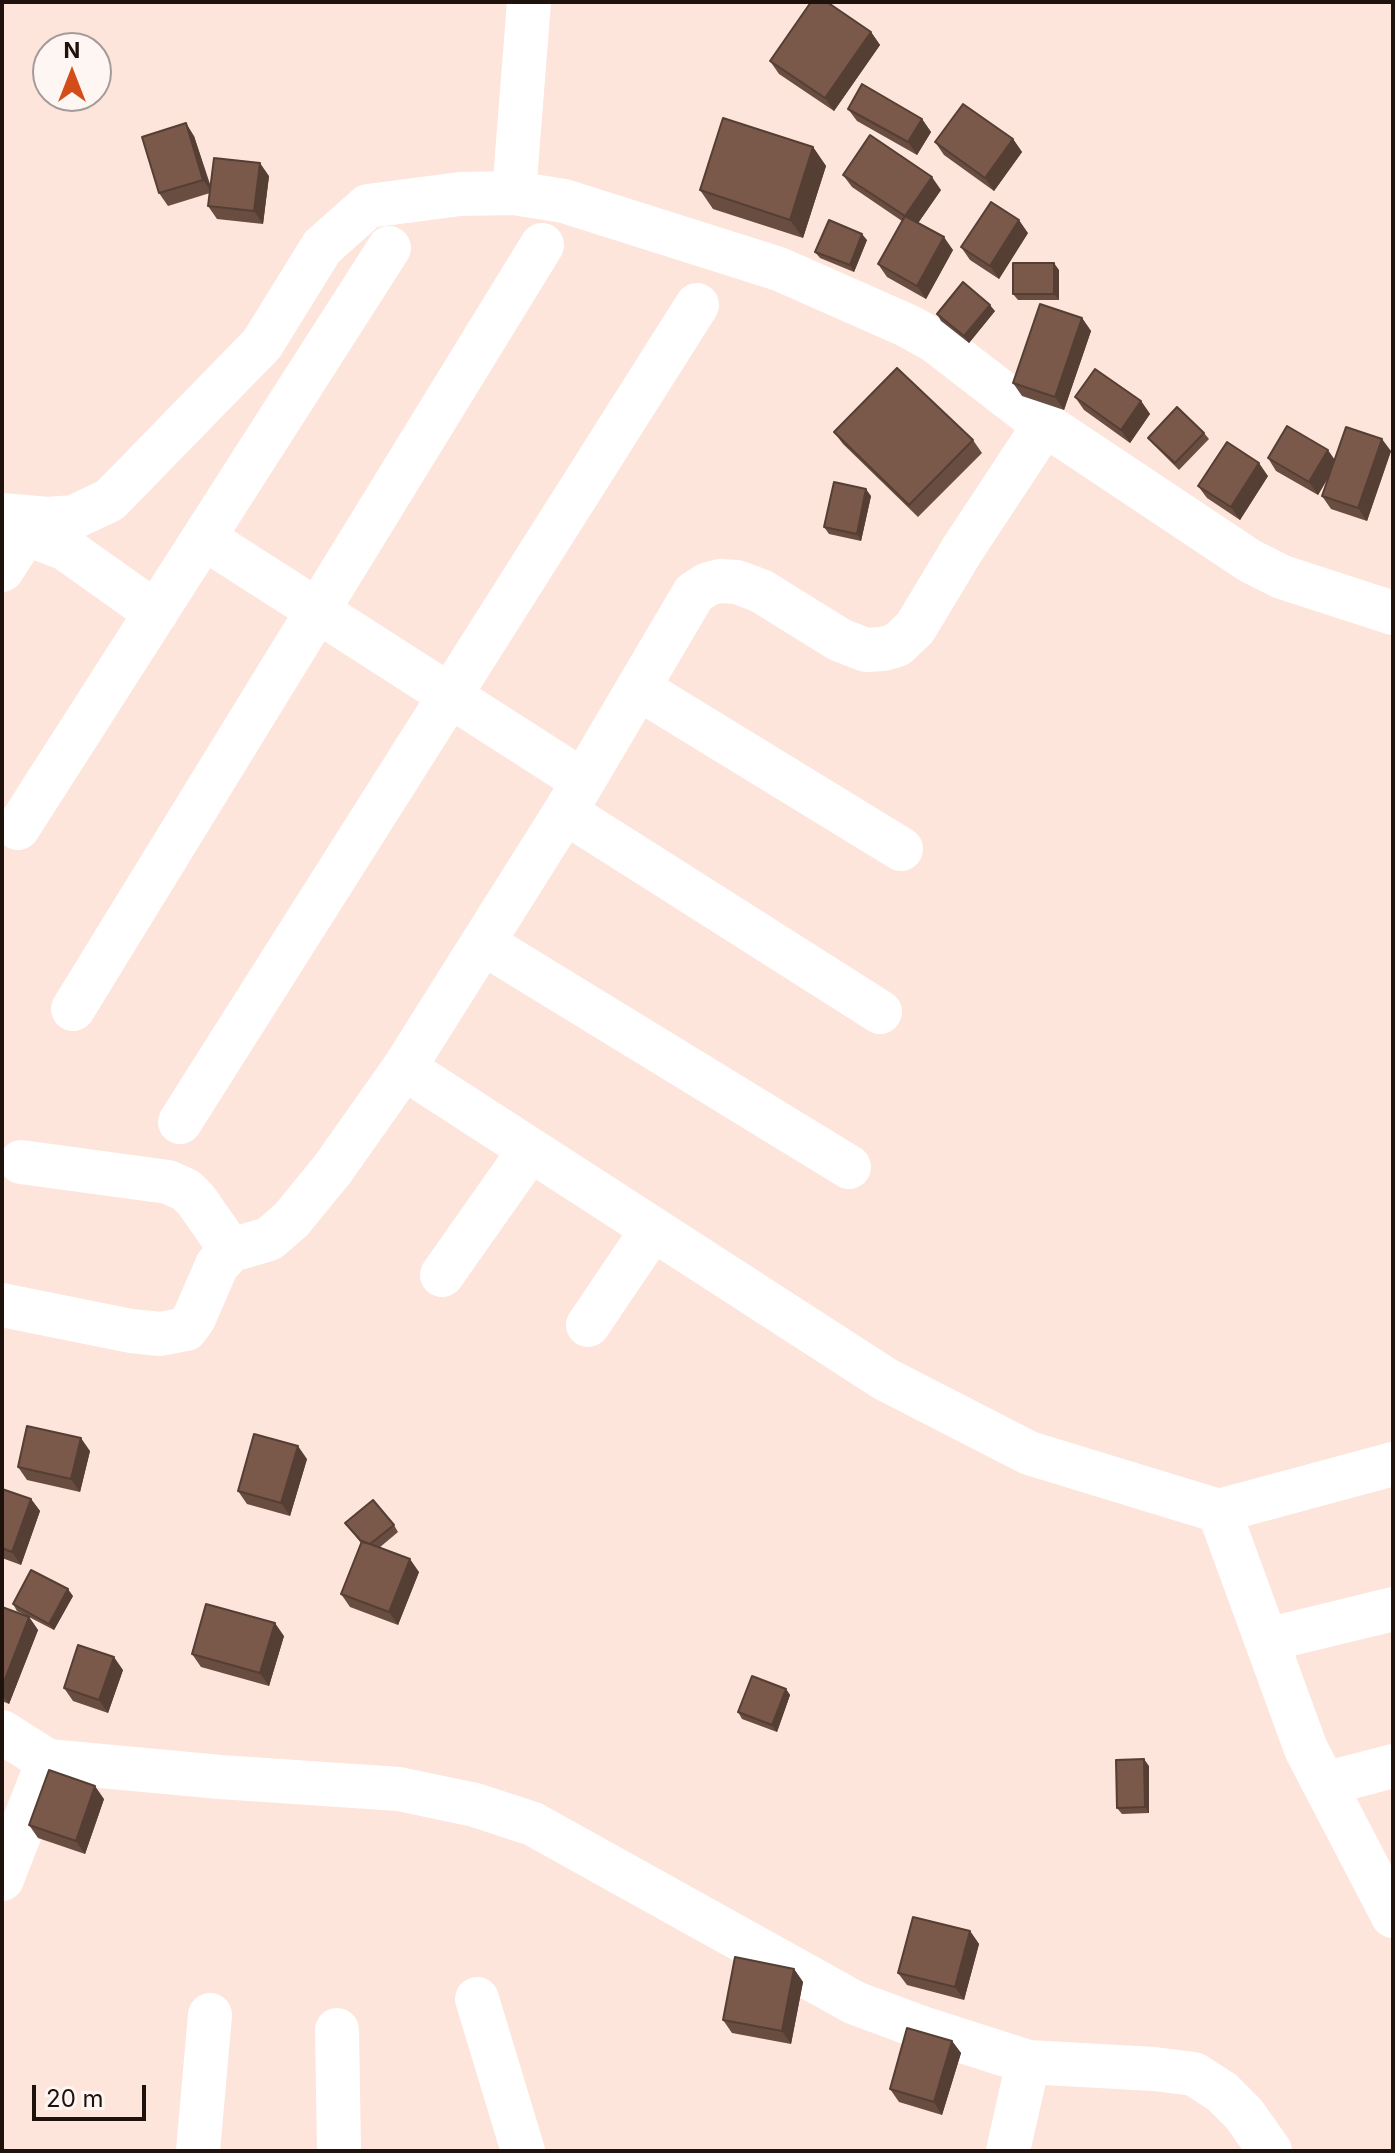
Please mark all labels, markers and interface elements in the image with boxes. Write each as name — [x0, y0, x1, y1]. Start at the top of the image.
north arrow — [32, 32, 112, 112]
text: N — [64, 37, 80, 63]
scale bar — [36, 2069, 150, 2119]
text: 20 m — [46, 2084, 104, 2113]

